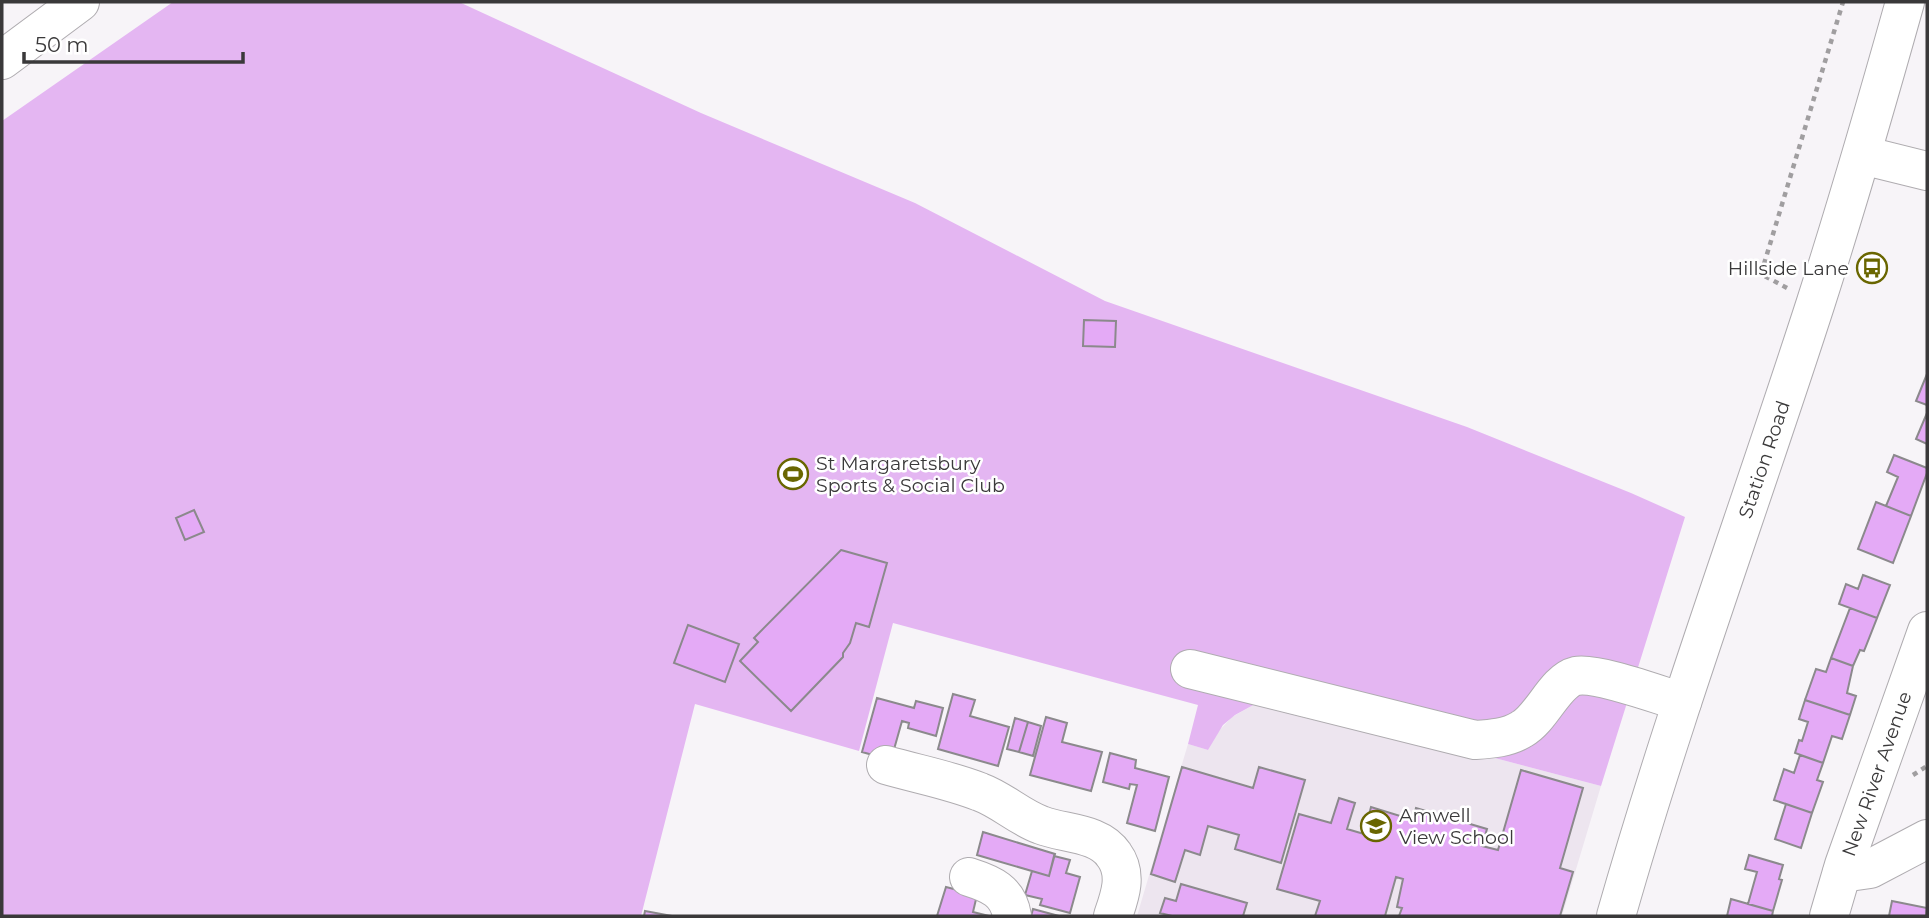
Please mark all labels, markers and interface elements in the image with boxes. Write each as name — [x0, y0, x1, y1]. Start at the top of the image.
scale bar — [24, 21, 243, 65]
text: 50 m — [35, 32, 89, 57]
bus stop icon: Hillside Lane — [1855, 251, 1889, 285]
place label: Hillside Lane — [1728, 257, 1849, 280]
street label: Station Road — [1733, 398, 1794, 521]
place label: St Margaretsbury Sports & Social Club — [816, 452, 1005, 497]
sports icon: St Margaretsbury Sports & Social Club — [776, 457, 810, 491]
street label: New River Avenue — [1837, 688, 1916, 859]
place label: Amwell View School — [1399, 804, 1514, 849]
school or university icon: Amwell View School — [1359, 809, 1393, 843]

